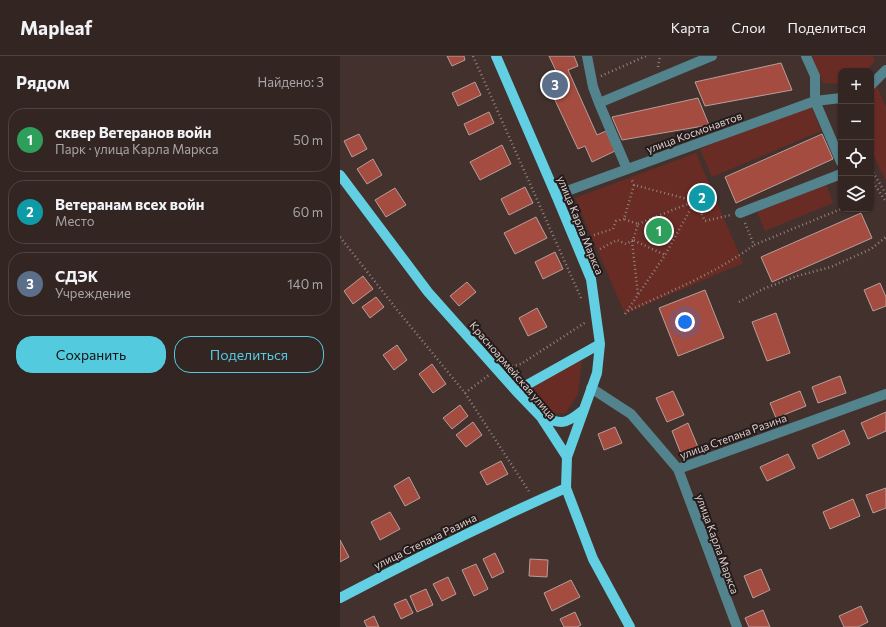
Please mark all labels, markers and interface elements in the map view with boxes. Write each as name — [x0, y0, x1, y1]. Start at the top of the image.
text: Mapleaf — [20, 16, 92, 39]
text: Карта — [671, 19, 709, 36]
text: Слои — [731, 19, 766, 36]
text: Поделиться — [788, 19, 866, 36]
map controls — [838, 68, 874, 212]
button: + — [838, 68, 874, 104]
pin: 3 — [542, 70, 568, 100]
text: Рядом — [16, 72, 70, 93]
text: Найдено: 3 — [257, 74, 324, 90]
button: − — [838, 104, 874, 140]
street label: улица Космонавтов — [644, 109, 744, 155]
text: сквер Ветеранов войн — [55, 123, 212, 141]
text: 1 — [27, 132, 33, 148]
text: 50 m — [293, 132, 323, 148]
button: locate — [838, 140, 874, 176]
text: Парк · улица Карла Маркса — [55, 141, 218, 157]
street label: улица Карла Маркса — [555, 174, 607, 276]
button: layers — [838, 176, 874, 212]
pin: 2 — [689, 183, 715, 213]
text: Ветеранам всех войн — [55, 195, 204, 213]
text: 2 — [26, 204, 34, 220]
text: 60 m — [293, 204, 323, 220]
text: Место — [55, 213, 95, 229]
pin: 1 — [646, 216, 672, 246]
text: СДЭК — [55, 267, 98, 285]
text: 3 — [26, 276, 34, 292]
text: 140 m — [287, 276, 323, 292]
text: Учреждение — [55, 285, 131, 301]
your location — [675, 312, 695, 332]
street label: Красноармейская улица — [467, 319, 559, 421]
button: Сохранить — [16, 336, 166, 373]
button: Поделиться — [174, 336, 324, 373]
street label: улица Степана Разина — [678, 411, 788, 461]
street label: улица Карла Маркса — [694, 492, 742, 596]
street label: улица Степана Разина — [372, 510, 478, 572]

